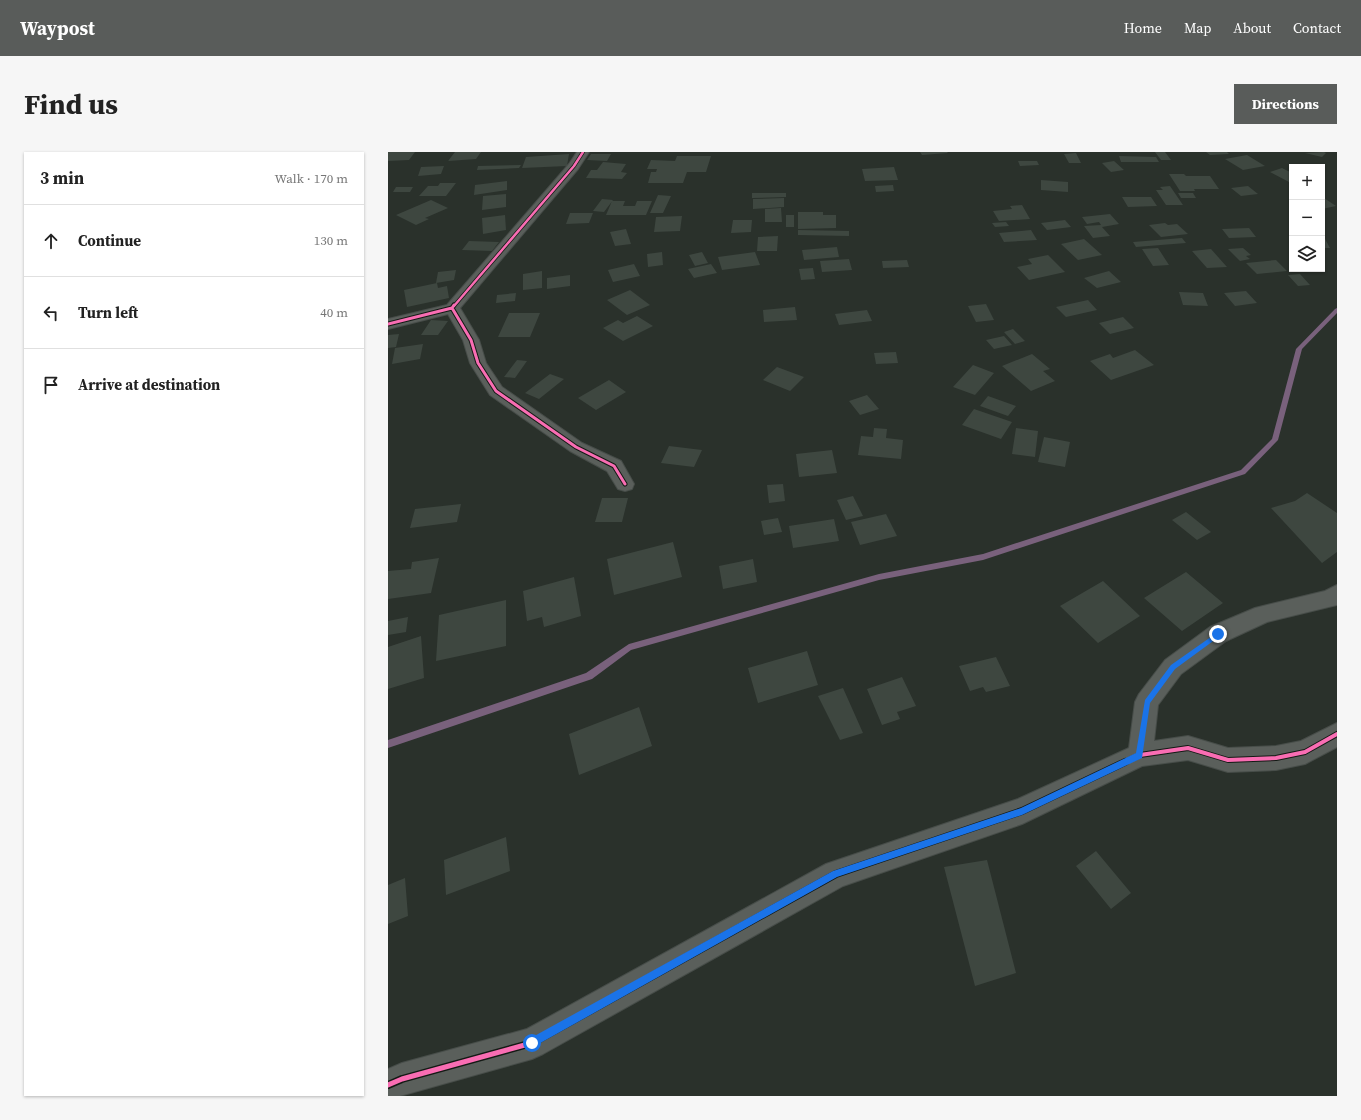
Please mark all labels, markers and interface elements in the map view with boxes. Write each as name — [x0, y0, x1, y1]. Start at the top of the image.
text: Waypost — [20, 15, 95, 41]
text: Home — [1124, 18, 1162, 38]
text: Map — [1184, 18, 1211, 38]
text: About — [1233, 18, 1271, 38]
text: Contact — [1293, 18, 1341, 38]
button: Directions — [1234, 84, 1337, 124]
text: Find us — [24, 85, 118, 123]
map controls — [1289, 164, 1325, 272]
button: + — [1289, 164, 1325, 200]
text: 3 min — [40, 166, 84, 190]
text: Walk · 170 m — [275, 170, 348, 187]
button: − — [1289, 200, 1325, 236]
icon: ahead — [40, 230, 62, 252]
text: Continue — [78, 230, 141, 251]
text: 130 m — [314, 232, 348, 249]
button: layers — [1289, 236, 1325, 272]
icon: left — [40, 302, 62, 324]
text: Turn left — [78, 302, 138, 323]
text: 40 m — [320, 304, 348, 321]
icon: arrive — [40, 374, 62, 396]
text: Arrive at destination — [78, 374, 220, 395]
route end — [1209, 625, 1227, 643]
route start — [523, 1034, 541, 1052]

